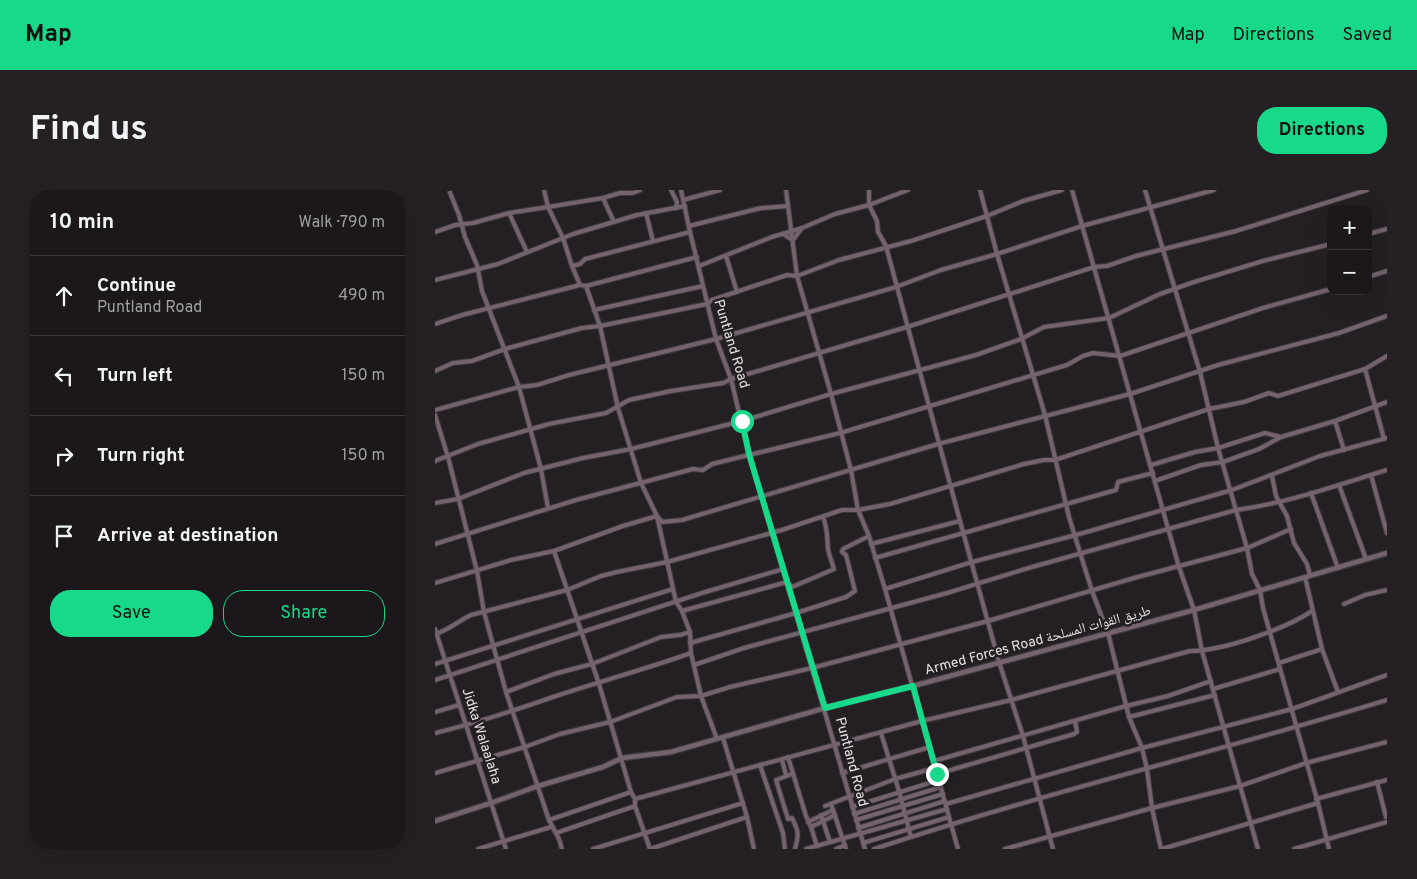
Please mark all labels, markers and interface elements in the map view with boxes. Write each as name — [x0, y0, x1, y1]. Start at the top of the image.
text: Map — [25, 20, 72, 50]
text: Map — [1171, 24, 1205, 47]
text: Directions — [1233, 24, 1315, 47]
text: Saved — [1343, 24, 1392, 47]
button: Directions — [1257, 107, 1387, 154]
text: Find us — [30, 108, 148, 152]
map controls — [1327, 205, 1372, 295]
button: + — [1327, 205, 1372, 250]
text: 10 min — [50, 209, 114, 236]
text: Walk · 790 m — [299, 213, 385, 233]
button: − — [1327, 250, 1372, 295]
text: Continue — [97, 274, 176, 298]
icon: ahead — [50, 282, 78, 310]
text: 490 m — [338, 286, 385, 306]
street label: Puntland Road — [709, 297, 753, 391]
text: Puntland Road — [97, 298, 202, 318]
icon: left — [50, 362, 78, 390]
text: Turn left — [97, 364, 173, 388]
text: 150 m — [342, 366, 385, 386]
route start — [731, 410, 754, 433]
icon: right — [50, 442, 78, 470]
text: Turn right — [97, 444, 185, 468]
text: 150 m — [342, 446, 385, 466]
icon: arrive — [50, 522, 78, 550]
text: Arrive at destination — [97, 524, 278, 548]
button: Save — [50, 590, 213, 637]
button: Share — [223, 590, 385, 637]
street label: Armed Forces Road طريق القوات المسلحة — [923, 603, 1153, 679]
street label: Jidka Walaalaha — [457, 686, 505, 786]
street label: Puntland Road — [831, 715, 871, 809]
route end — [926, 763, 949, 786]

